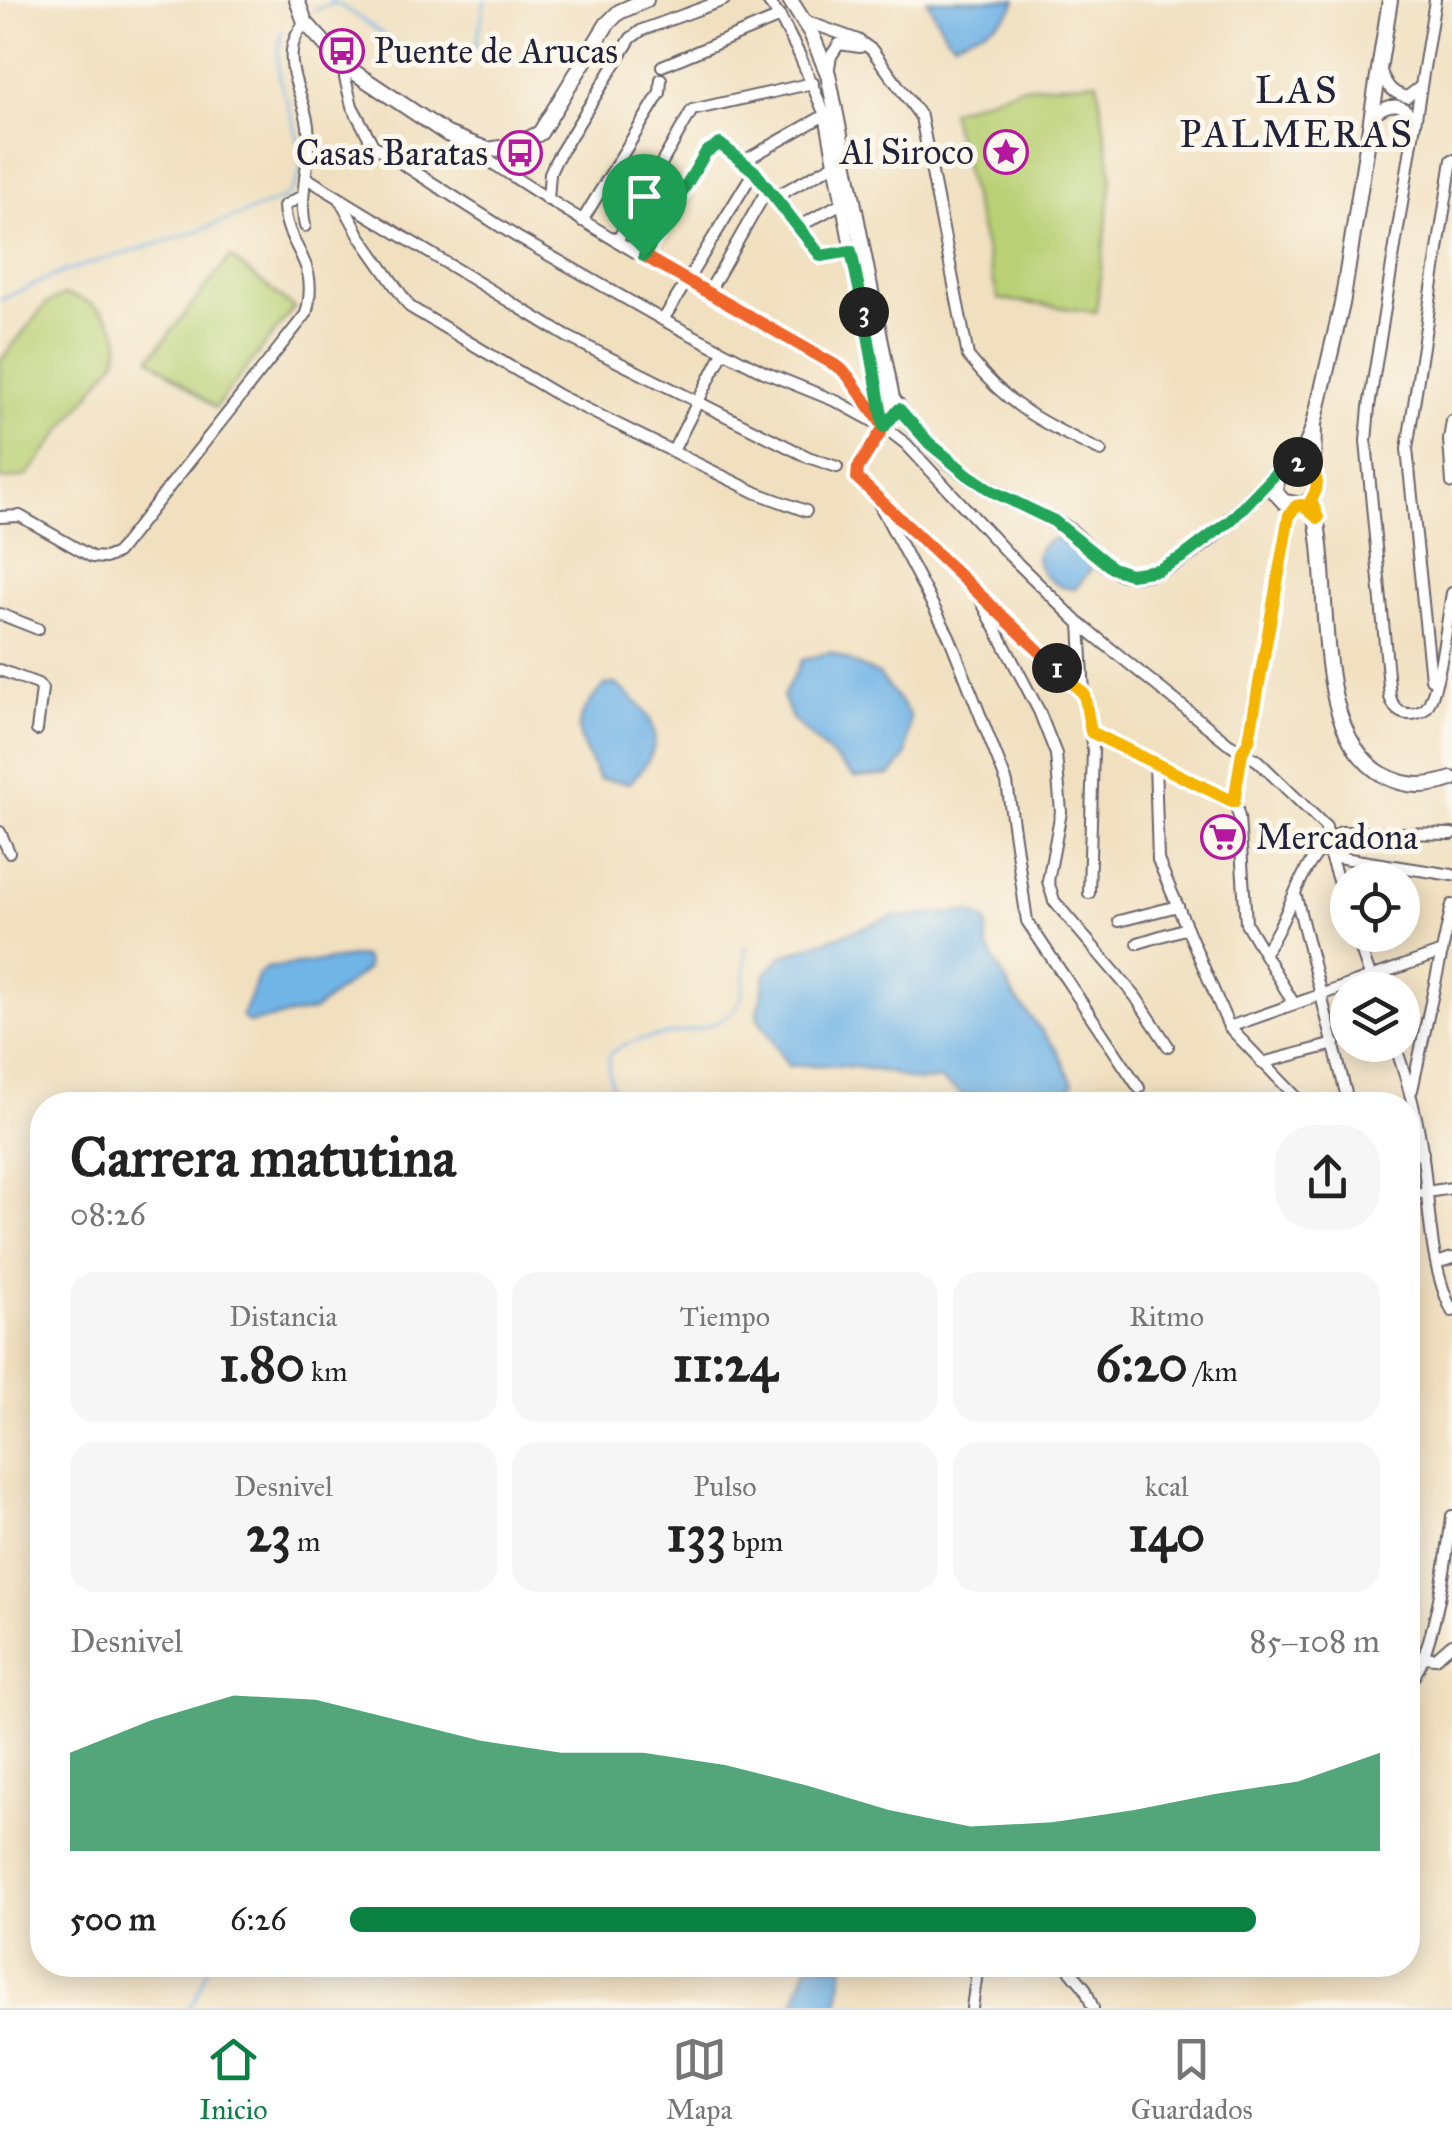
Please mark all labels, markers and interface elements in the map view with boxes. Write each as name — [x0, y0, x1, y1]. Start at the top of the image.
bus stop icon: Puente de Arucas — [319, 28, 365, 74]
place label: Puente de Arucas — [374, 30, 618, 73]
district label: LAS PALMERAS — [1179, 67, 1415, 157]
place icon: Al Siroco — [983, 129, 1029, 175]
bus stop icon: Casas Baratas — [497, 130, 543, 176]
place label: Al Siroco — [838, 131, 974, 174]
place label: Casas Baratas — [296, 132, 488, 175]
pin — [602, 154, 687, 257]
icon: arrive — [617, 169, 672, 224]
pin: 3 — [839, 287, 889, 337]
text: 3 — [858, 294, 870, 329]
pin: 2 — [1273, 437, 1323, 487]
text: 2 — [1291, 444, 1305, 479]
pin: 1 — [1032, 643, 1082, 693]
text: 1 — [1051, 650, 1063, 685]
supermarket icon: Mercadona — [1200, 814, 1246, 860]
place label: Mercadona — [1256, 816, 1418, 859]
map controls — [1330, 862, 1420, 1062]
button: locate — [1330, 862, 1420, 952]
button: layers — [1330, 972, 1420, 1062]
text: Carrera matutina — [70, 1124, 456, 1191]
button: share — [1275, 1125, 1380, 1230]
text: 08:26 — [70, 1195, 146, 1234]
text: Distancia — [229, 1299, 337, 1334]
text: Tiempo — [680, 1299, 770, 1334]
text: Ritmo — [1129, 1299, 1204, 1334]
text: 1.80 — [219, 1334, 305, 1395]
text: 11:24 — [673, 1334, 777, 1395]
text: 6:20 — [1096, 1334, 1188, 1395]
text: km — [305, 1354, 348, 1389]
text: /km — [1188, 1354, 1238, 1389]
text: Desnivel — [234, 1469, 333, 1504]
text: Pulso — [693, 1469, 757, 1504]
text: kcal — [1145, 1469, 1189, 1504]
text: 23 — [246, 1504, 291, 1565]
text: 133 — [667, 1504, 726, 1565]
text: 140 — [1128, 1504, 1205, 1565]
text: m — [291, 1524, 320, 1559]
text: bpm — [726, 1524, 783, 1559]
text: Desnivel — [70, 1622, 183, 1661]
text: 85–108 m — [1249, 1622, 1380, 1661]
text: 500 m — [70, 1900, 156, 1939]
text: 6:26 — [230, 1900, 287, 1939]
tab: Inicio — [199, 2032, 268, 2127]
tab: Mapa — [666, 2032, 732, 2127]
tab: Guardados — [1131, 2032, 1253, 2127]

